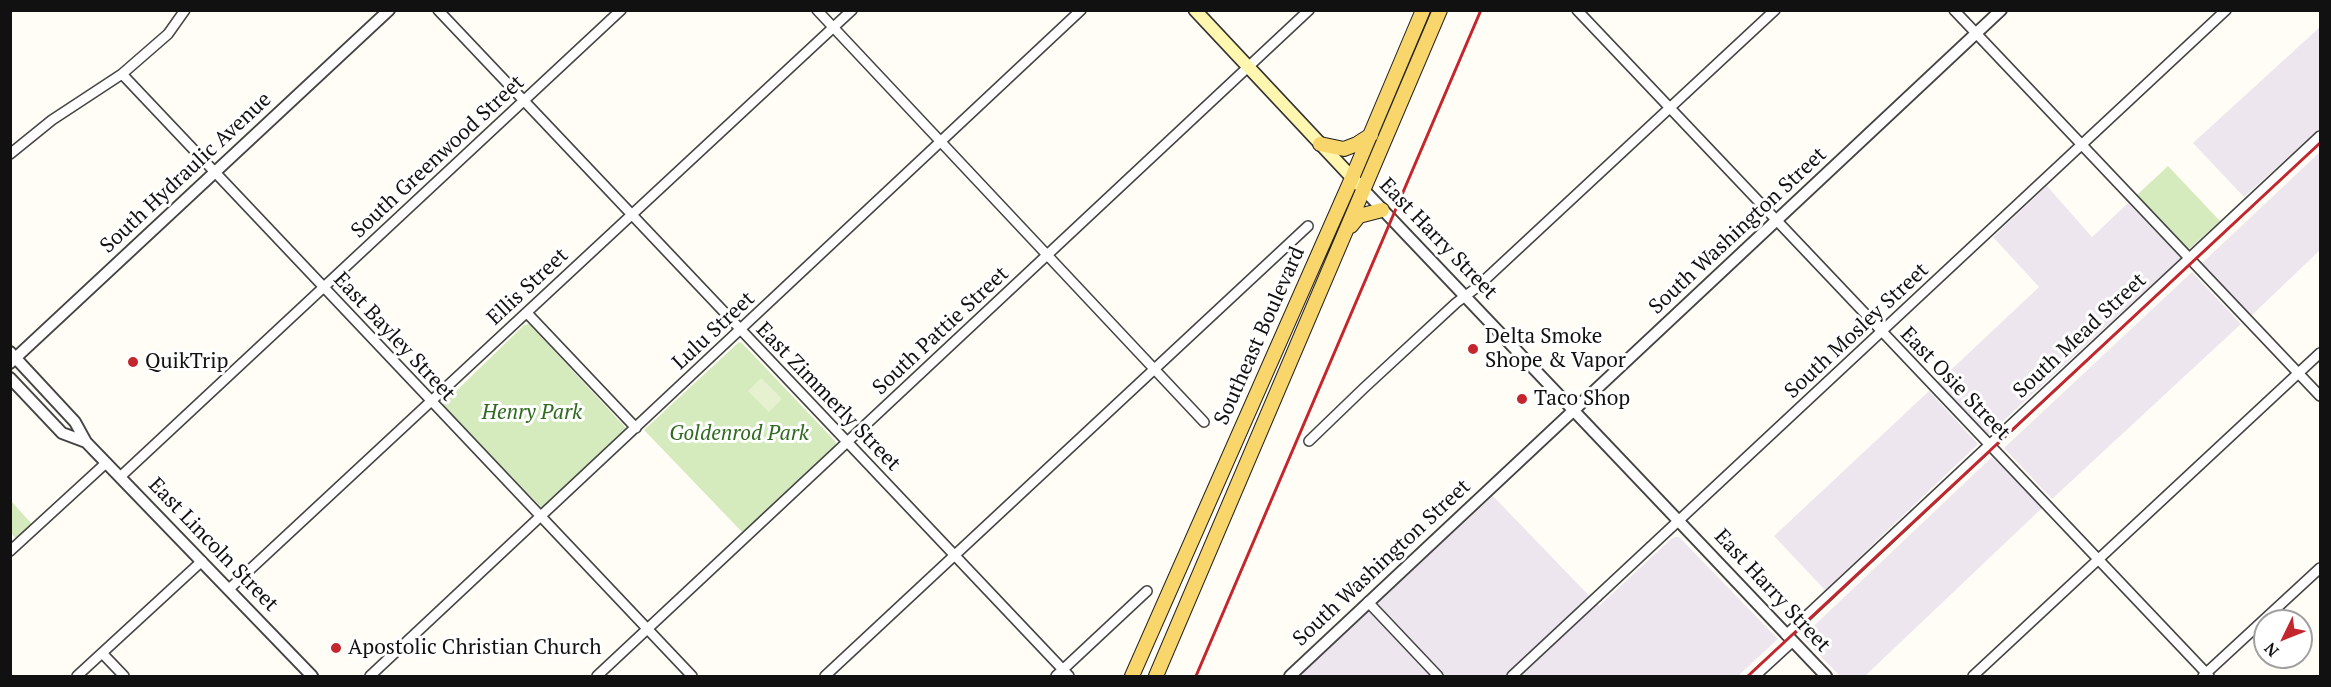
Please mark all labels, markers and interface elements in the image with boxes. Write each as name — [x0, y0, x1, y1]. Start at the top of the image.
street label: South Greenwood Street — [346, 70, 530, 244]
street label: South Hydraulic Avenue — [95, 87, 277, 259]
street label: South Washington Street — [1644, 142, 1832, 320]
street label: East Harry Street — [1374, 173, 1502, 305]
street label: Ellis Street — [482, 243, 574, 331]
street label: Southeast Boulevard — [1209, 243, 1311, 429]
street label: South Mosley Street — [1780, 258, 1934, 404]
street label: South Pattie Street — [868, 261, 1014, 401]
street label: East Bayley Street — [328, 267, 460, 407]
street label: South Mead Street — [2008, 268, 2152, 404]
street label: Lulu Street — [668, 287, 760, 375]
street label: East Zimmerly Street — [751, 317, 905, 477]
street label: East Osie Street — [1895, 322, 2015, 446]
place label: Delta Smoke Shope & Vapor — [1485, 324, 1626, 374]
marker: Delta Smoke Shope & Vapor — [1466, 342, 1480, 356]
place label: QuikTrip — [145, 349, 228, 375]
marker: QuikTrip — [126, 355, 140, 369]
place label: Taco Shop — [1534, 386, 1630, 412]
marker: Taco Shop — [1515, 392, 1529, 406]
park label: Henry Park — [482, 400, 582, 426]
park label: Goldenrod Park — [669, 421, 809, 447]
street label: East Lincoln Street — [143, 473, 283, 617]
street label: South Washington Street — [1288, 474, 1476, 652]
street label: East Harry Street — [1709, 524, 1835, 658]
north arrow — [2253, 609, 2313, 669]
place label: Apostolic Christian Church — [348, 635, 602, 661]
text: N — [2259, 638, 2283, 662]
marker: Apostolic Christian Church — [329, 641, 343, 655]

